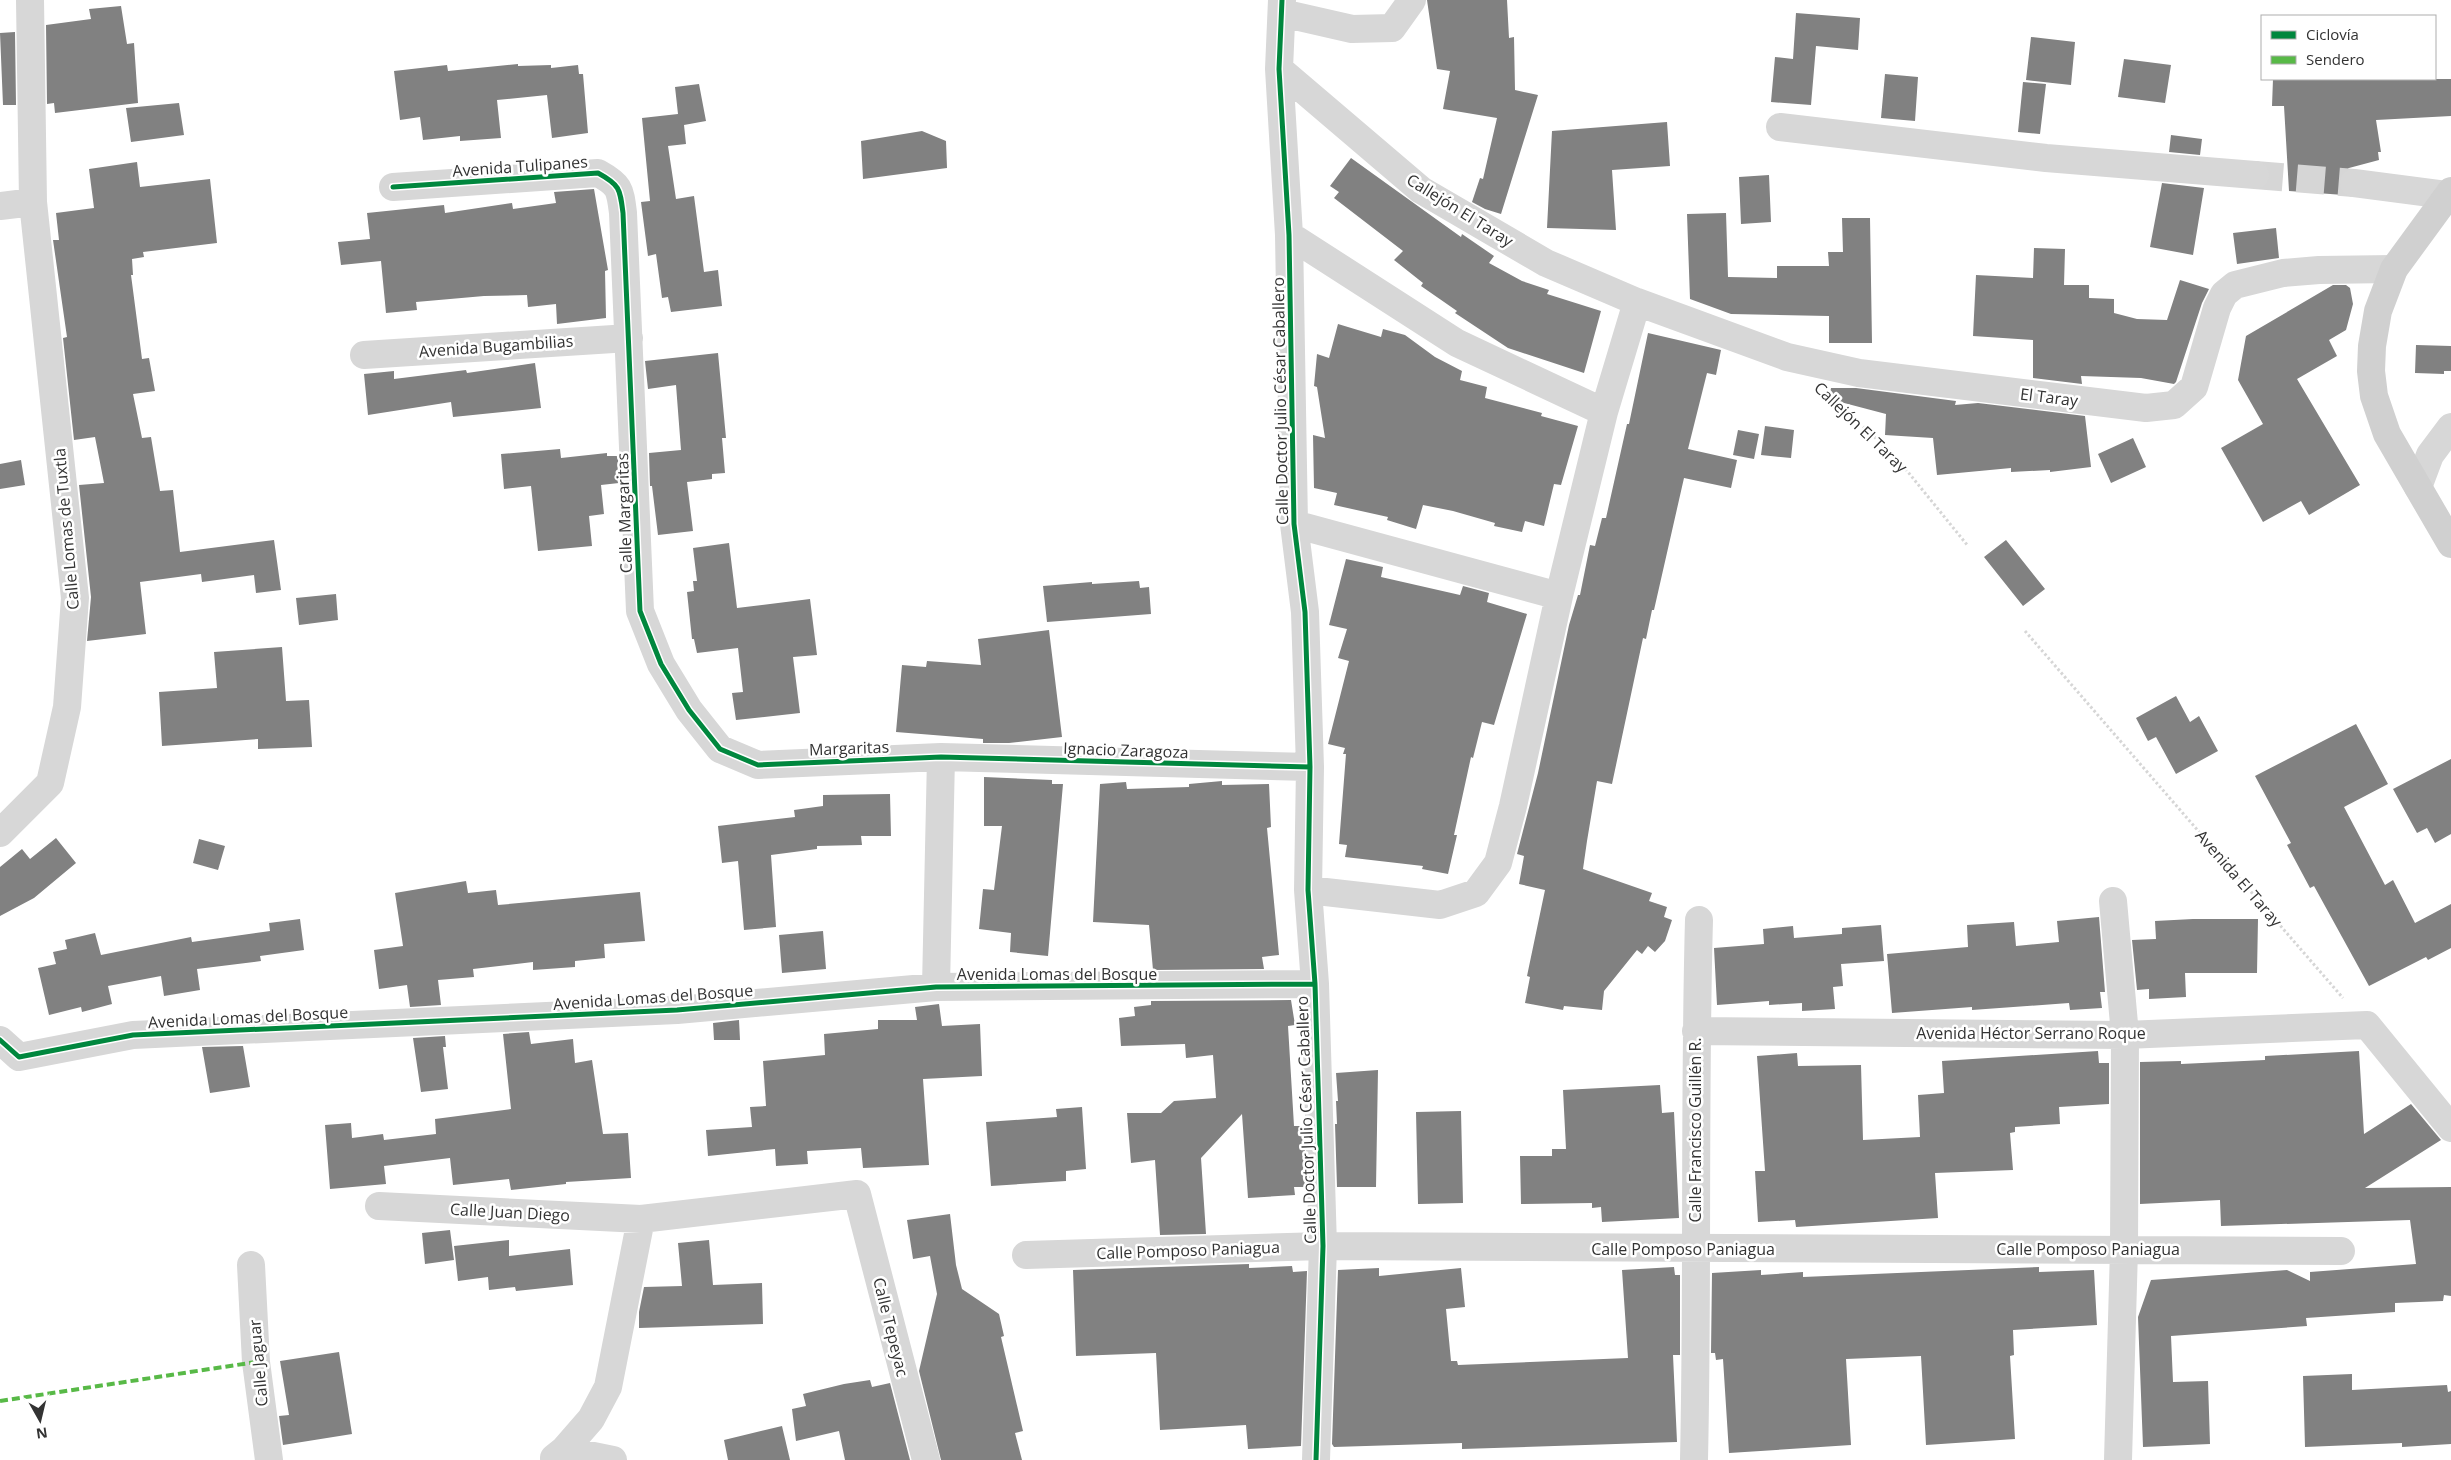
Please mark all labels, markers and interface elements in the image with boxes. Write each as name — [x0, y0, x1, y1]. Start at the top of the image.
legend — [2261, 15, 2436, 80]
text: Ciclovía — [2306, 24, 2359, 44]
text: Sendero — [2306, 49, 2365, 69]
street label: Avenida Tulipanes — [452, 150, 588, 182]
street label: Callejón El Taray — [1402, 168, 1518, 252]
street label: Calle Doctor Julio César Caballero — [1267, 277, 1293, 525]
street label: Avenida Bugambilias — [418, 330, 574, 362]
street label: Callejón El Taray — [1810, 377, 1913, 478]
street label: El Taray — [2019, 383, 2080, 412]
street label: Calle Lomas de Tuxtla — [48, 447, 84, 611]
street label: Calle Margaritas — [611, 452, 637, 574]
street label: Margaritas — [809, 736, 889, 760]
street label: Ignacio Zaragoza — [1063, 737, 1189, 763]
street label: Avenida El Taray — [2191, 825, 2288, 932]
street label: Avenida Lomas del Bosque — [957, 963, 1157, 985]
street label: Avenida Lomas del Bosque — [552, 979, 754, 1015]
street label: Calle Doctor Julio César Caballero — [1291, 996, 1321, 1244]
street label: Avenida Lomas del Bosque — [147, 1001, 349, 1033]
street label: Avenida Héctor Serrano Roque — [1916, 1022, 2146, 1044]
street label: Calle Francisco Guillén R. — [1684, 1037, 1706, 1223]
street label: Calle Juan Diego — [449, 1198, 571, 1226]
street label: Calle Pomposo Paniagua — [1096, 1236, 1280, 1264]
street label: Calle Pomposo Paniagua — [1591, 1238, 1775, 1260]
street label: Calle Pomposo Paniagua — [1996, 1238, 2180, 1260]
street label: Calle Tepeyac — [868, 1275, 914, 1379]
street label: Calle Jaguar — [243, 1318, 273, 1407]
north arrow — [15, 1395, 65, 1445]
text: N — [35, 1423, 49, 1444]

